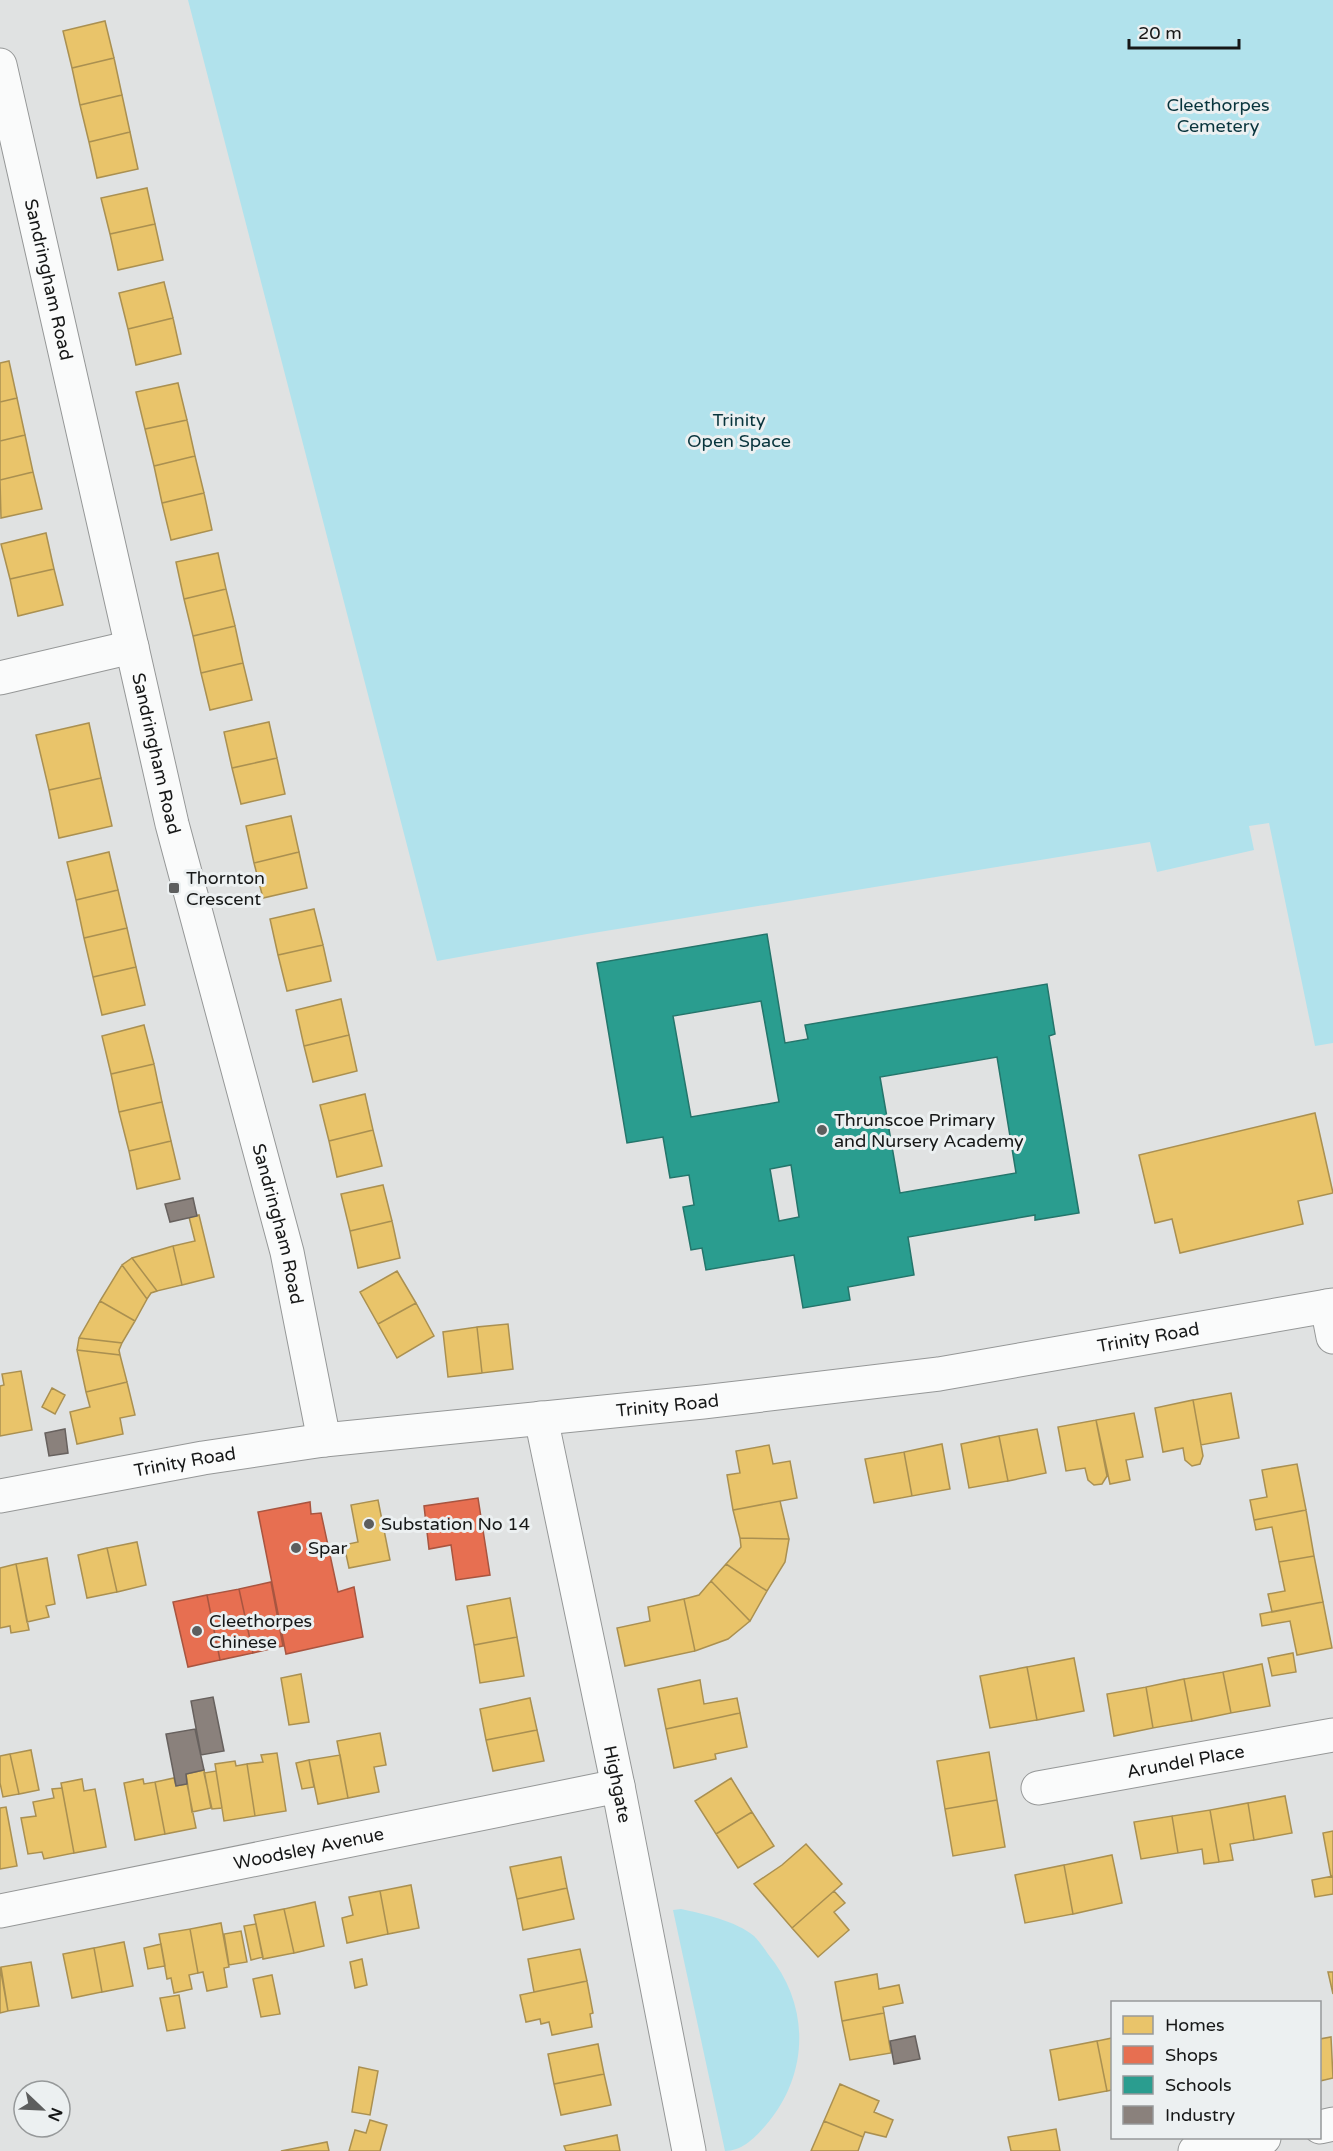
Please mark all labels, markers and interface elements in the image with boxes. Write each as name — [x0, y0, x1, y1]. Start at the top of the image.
scale bar — [1129, 12, 1238, 50]
text: 20 m — [1138, 22, 1182, 44]
park label: Cleethorpes Cemetery — [1166, 94, 1270, 137]
street label: Sandringham Road — [20, 197, 78, 362]
park label: Trinity Open Space — [687, 409, 791, 452]
street label: Sandringham Road — [127, 671, 185, 837]
place label: Thornton Crescent — [186, 867, 265, 910]
marker: Thornton Crescent — [167, 881, 181, 895]
place label: Thrunscoe Primary and Nursery Academy — [834, 1109, 1024, 1152]
marker: Thrunscoe Primary and Nursery Academy — [815, 1123, 829, 1137]
street label: Sandringham Road — [247, 1141, 308, 1306]
street label: Trinity Road — [1096, 1318, 1201, 1357]
street label: Trinity Road — [615, 1389, 720, 1422]
street label: Trinity Road — [132, 1442, 237, 1482]
place label: Substation No 14 — [381, 1513, 530, 1535]
marker: Substation No 14 — [362, 1517, 376, 1531]
place label: Spar — [308, 1537, 347, 1559]
marker: Spar — [289, 1541, 303, 1555]
place label: Cleethorpes Chinese — [209, 1610, 312, 1653]
marker: Cleethorpes Chinese — [190, 1624, 204, 1638]
street label: Arundel Place — [1125, 1740, 1246, 1783]
street label: Highgate — [599, 1743, 636, 1825]
street label: Woodsley Avenue — [232, 1823, 386, 1874]
legend — [1111, 2001, 1321, 2139]
text: Homes — [1165, 2014, 1225, 2036]
text: Shops — [1165, 2044, 1218, 2066]
text: Schools — [1165, 2074, 1232, 2096]
north arrow — [12, 2079, 72, 2139]
text: Industry — [1165, 2104, 1236, 2126]
text: N — [43, 2105, 67, 2124]

